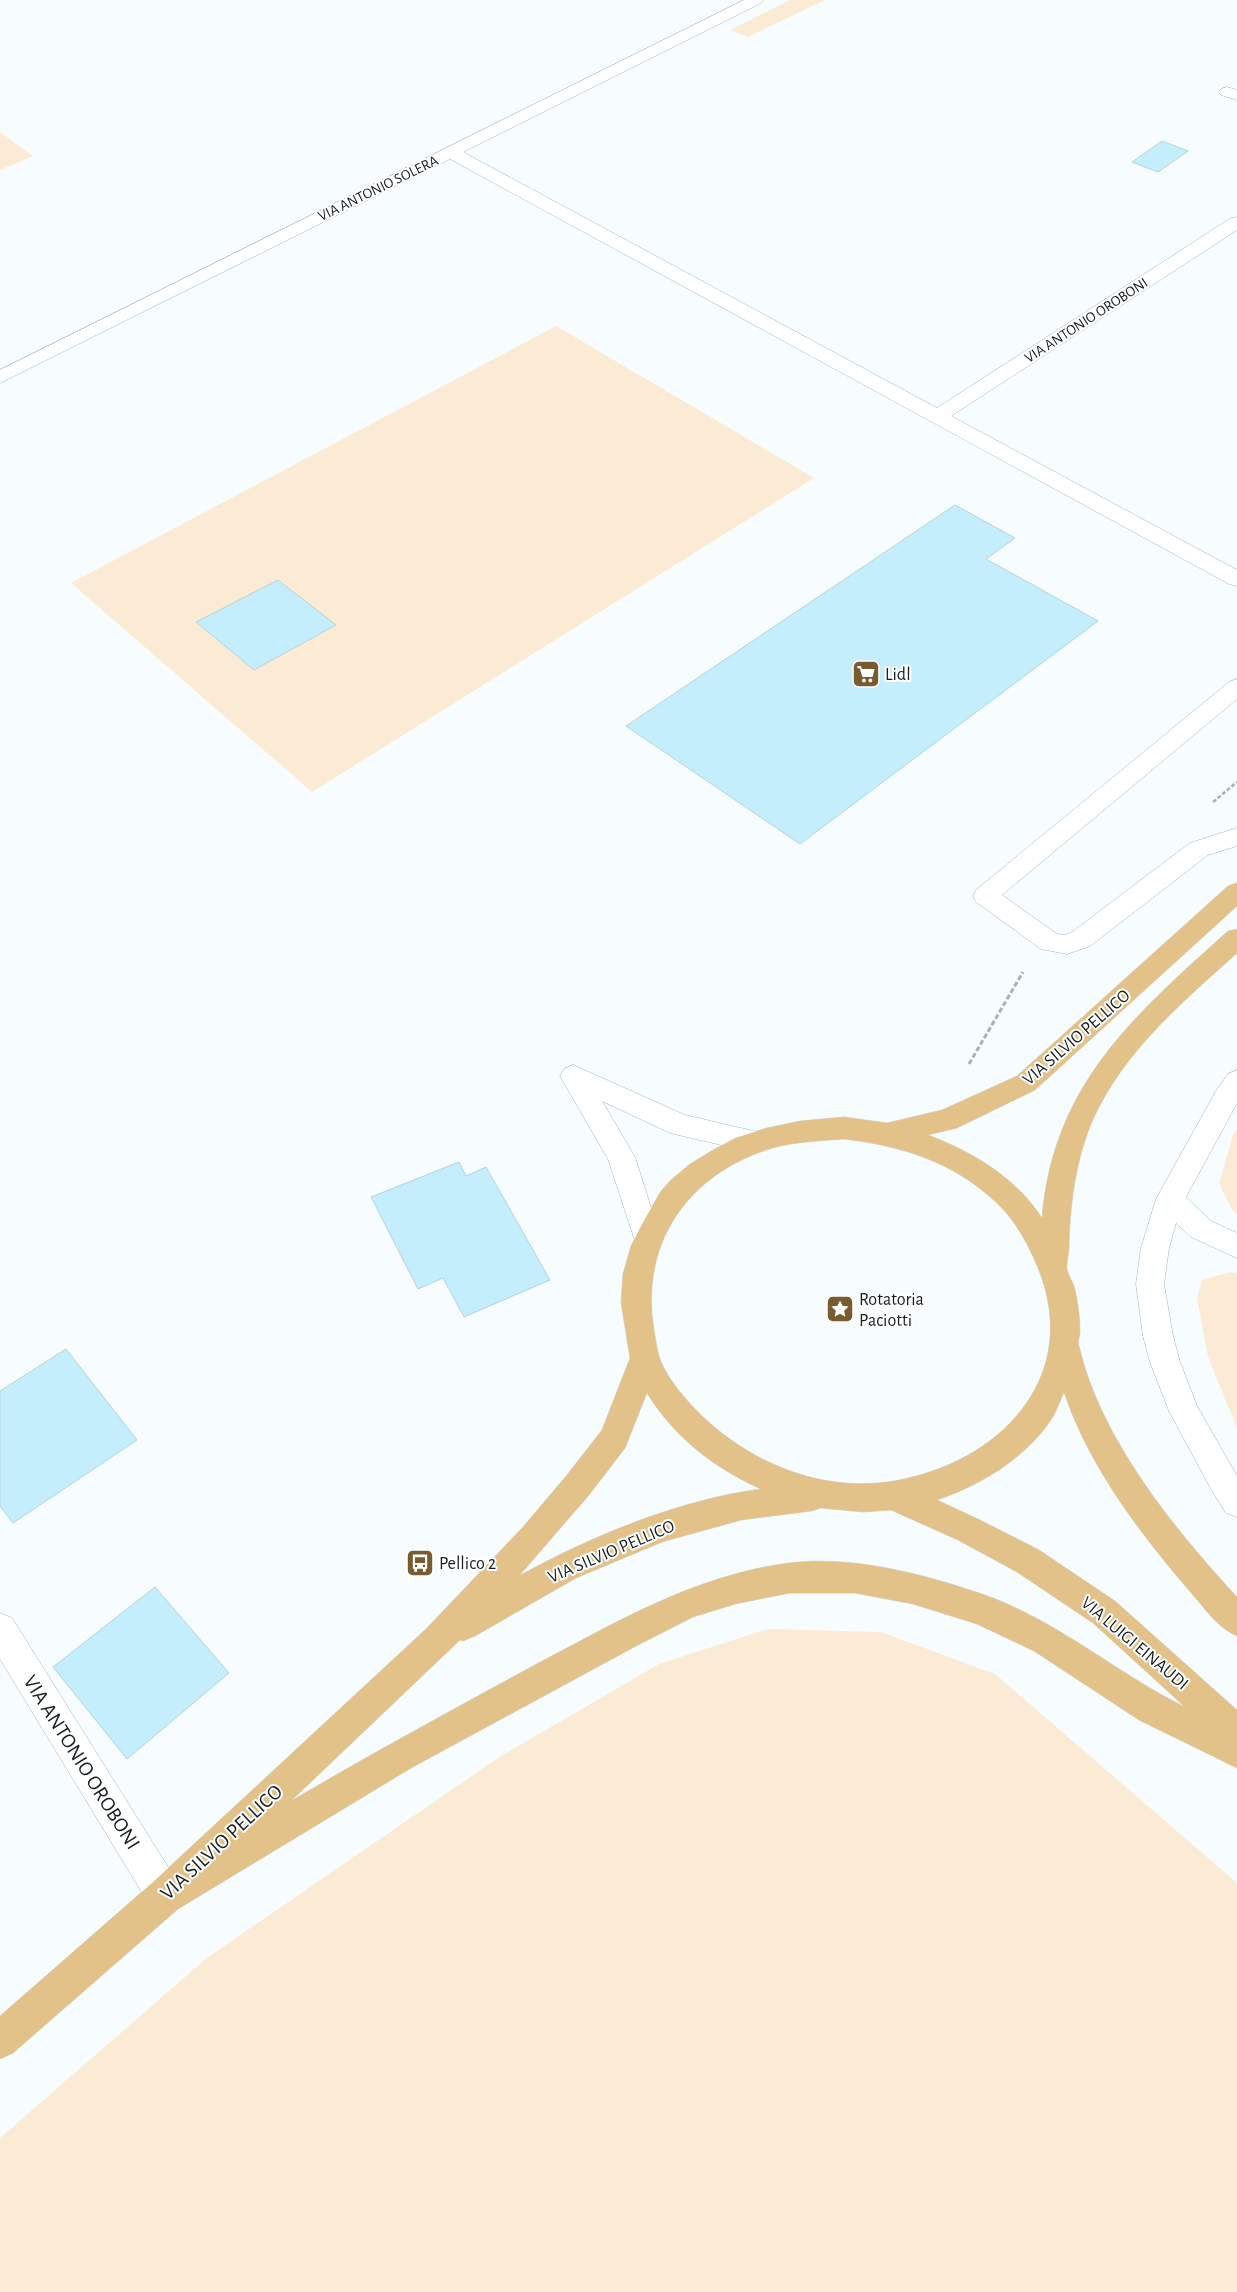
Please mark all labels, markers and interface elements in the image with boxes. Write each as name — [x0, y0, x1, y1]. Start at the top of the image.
street label: VIA ANTONIO SOLERA — [316, 153, 441, 224]
street label: VIA ANTONIO OROBONI — [1022, 275, 1151, 366]
supermarket icon: Lidl — [851, 659, 881, 689]
place label: Lidl — [885, 666, 911, 684]
street label: VIA SILVIO PELLICO — [1020, 986, 1134, 1089]
place label: Rotatoria Paciotti — [859, 1291, 924, 1330]
place icon: Rotatoria Paciotti — [825, 1294, 855, 1324]
street label: VIA SILVIO PELLICO — [545, 1517, 677, 1587]
bus stop icon: Pellico 2 — [405, 1548, 435, 1578]
place label: Pellico 2 — [439, 1555, 496, 1573]
street label: VIA LUIGI EINAUDI — [1077, 1594, 1191, 1694]
street label: VIA ANTONIO OROBONI — [19, 1671, 144, 1853]
street label: VIA SILVIO PELLICO — [156, 1781, 286, 1904]

